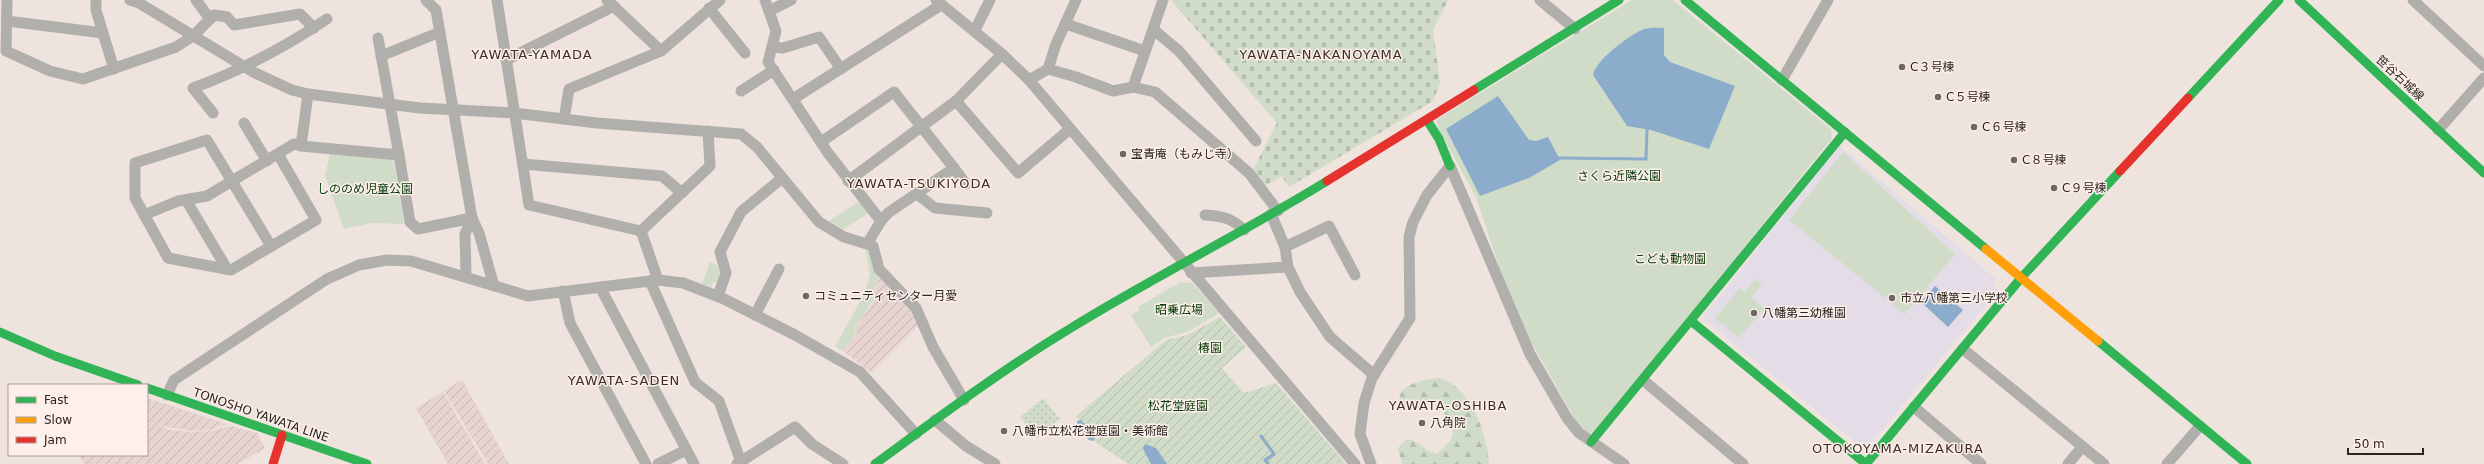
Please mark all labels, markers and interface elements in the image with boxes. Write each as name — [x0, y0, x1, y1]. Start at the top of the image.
district label: YAWATA-YAMADA — [470, 47, 593, 62]
district label: YAWATA-NAKANOYAMA — [1238, 47, 1403, 62]
street label: 笹谷石城線 — [2373, 52, 2427, 104]
place label: C３号棟 — [1910, 60, 1954, 74]
marker: C３号棟 — [1897, 62, 1907, 72]
place label: C５号棟 — [1946, 90, 1990, 104]
marker: C５号棟 — [1933, 92, 1943, 102]
place label: C６号棟 — [1982, 120, 2026, 134]
marker: C６号棟 — [1969, 122, 1979, 132]
place label: 宝青庵（もみじ寺） — [1131, 147, 1239, 161]
marker: 宝青庵（もみじ寺） — [1118, 149, 1128, 159]
place label: C８号棟 — [2022, 153, 2066, 167]
marker: C８号棟 — [2009, 155, 2019, 165]
park label: さくら近隣公園 — [1577, 169, 1661, 183]
district label: YAWATA-TSUKIYODA — [846, 176, 991, 191]
place label: C９号棟 — [2062, 181, 2106, 195]
park label: しののめ児童公園 — [317, 182, 413, 196]
marker: C９号棟 — [2049, 183, 2059, 193]
park label: こども動物園 — [1634, 252, 1706, 266]
place label: コミュニティセンター月愛 — [814, 289, 957, 303]
marker: コミュニティセンター月愛 — [801, 291, 811, 301]
place label: 市立八幡第三小学校 — [1900, 291, 2008, 305]
marker: 市立八幡第三小学校 — [1887, 293, 1897, 303]
park label: 昭乗広場 — [1155, 303, 1203, 317]
place label: 八幡第三幼稚園 — [1762, 306, 1846, 320]
marker: 八幡第三幼稚園 — [1749, 308, 1759, 318]
park label: 椿園 — [1198, 341, 1222, 355]
district label: YAWATA-SADEN — [567, 373, 680, 388]
legend — [8, 384, 148, 456]
street label: TONOSHO YAWATA LINE — [190, 385, 331, 445]
text: Fast — [44, 393, 68, 407]
district label: YAWATA-OSHIBA — [1388, 398, 1507, 413]
park label: 松花堂庭園 — [1148, 399, 1208, 413]
text: Slow — [44, 413, 72, 427]
place label: 八角院 — [1430, 416, 1466, 430]
marker: 八角院 — [1417, 418, 1427, 428]
place label: 八幡市立松花堂庭園・美術館 — [1012, 424, 1168, 438]
marker: 八幡市立松花堂庭園・美術館 — [999, 426, 1009, 436]
scale bar — [2348, 430, 2423, 456]
text: Jam — [43, 433, 67, 447]
text: 50 m — [2354, 437, 2385, 451]
district label: OTOKOYAMA-MIZAKURA — [1812, 441, 1984, 456]

